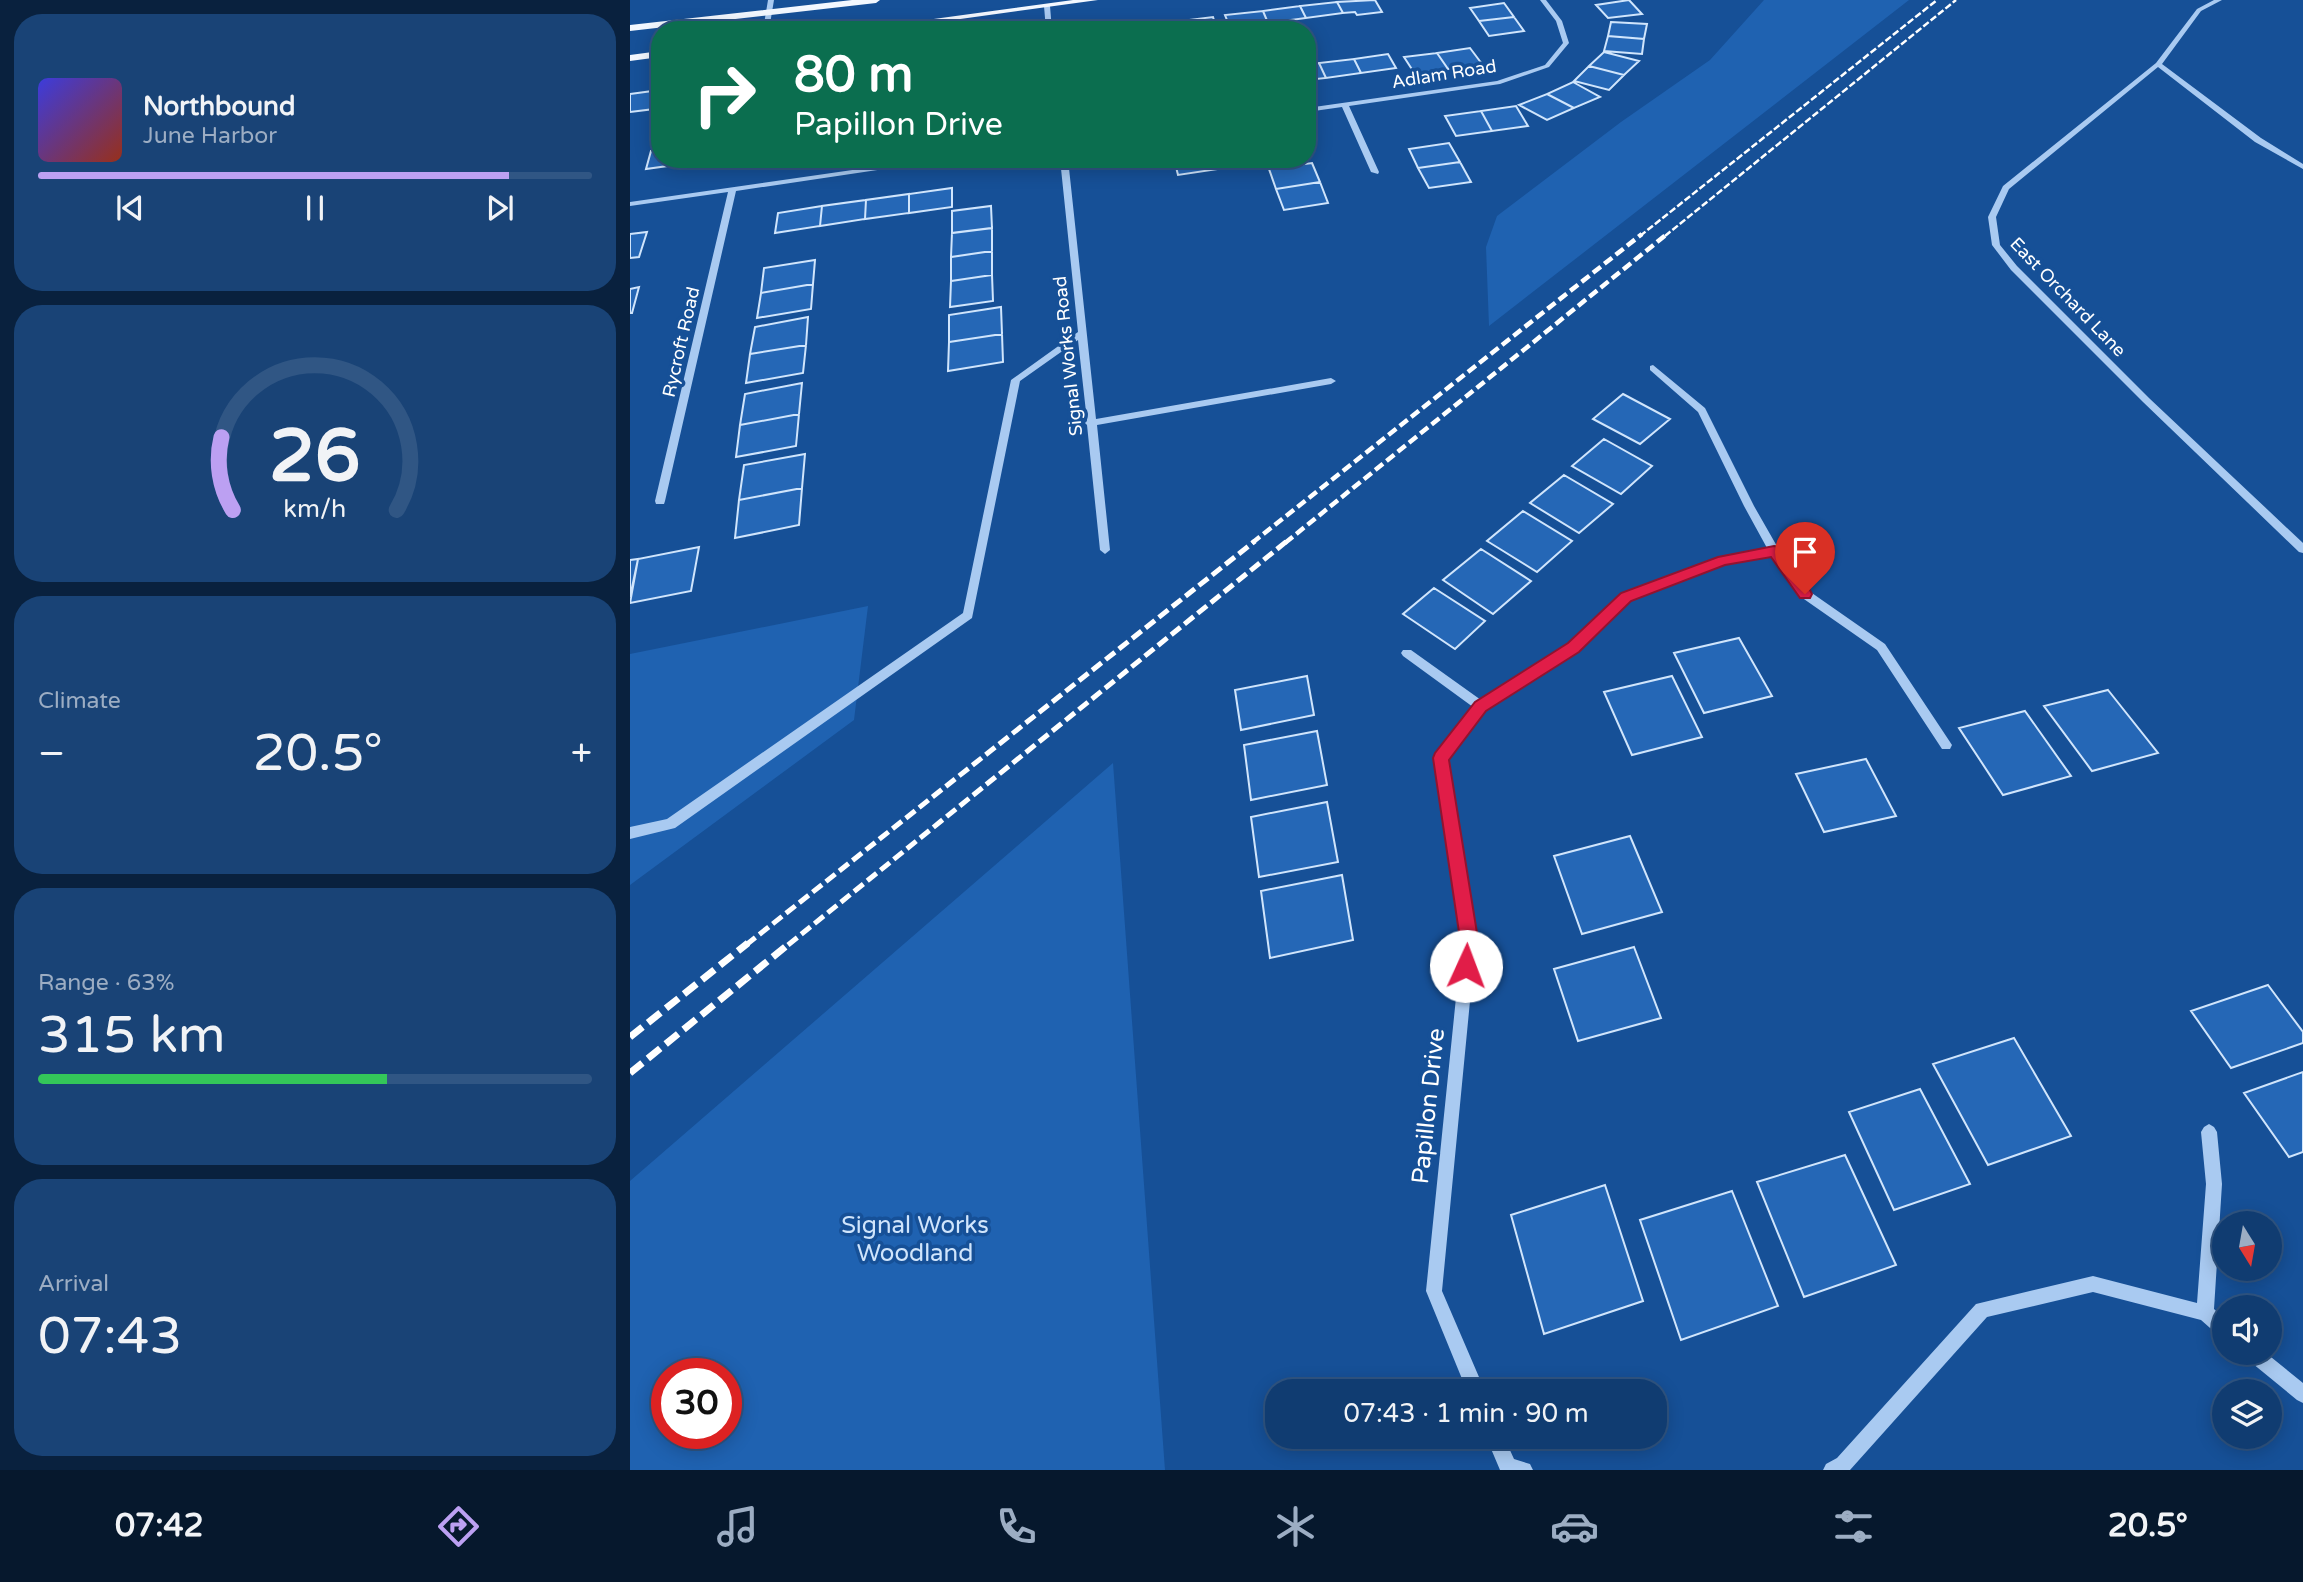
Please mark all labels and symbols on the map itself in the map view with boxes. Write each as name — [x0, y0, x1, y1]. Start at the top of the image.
street label: Adlam Road — [1390, 55, 1498, 93]
street label: East Orchard Lane — [2005, 233, 2131, 361]
street label: Signal Works Road — [1049, 275, 1087, 437]
street label: Rycroft Road — [658, 285, 704, 399]
pin — [1775, 522, 1835, 594]
position arrow — [1429, 929, 1503, 1003]
street label: Papillon Drive — [1406, 1027, 1451, 1185]
park label: Signal Works Woodland — [841, 1211, 989, 1268]
north arrow — [2212, 1211, 2282, 1281]
speed limit sign: 30 — [651, 1358, 742, 1449]

